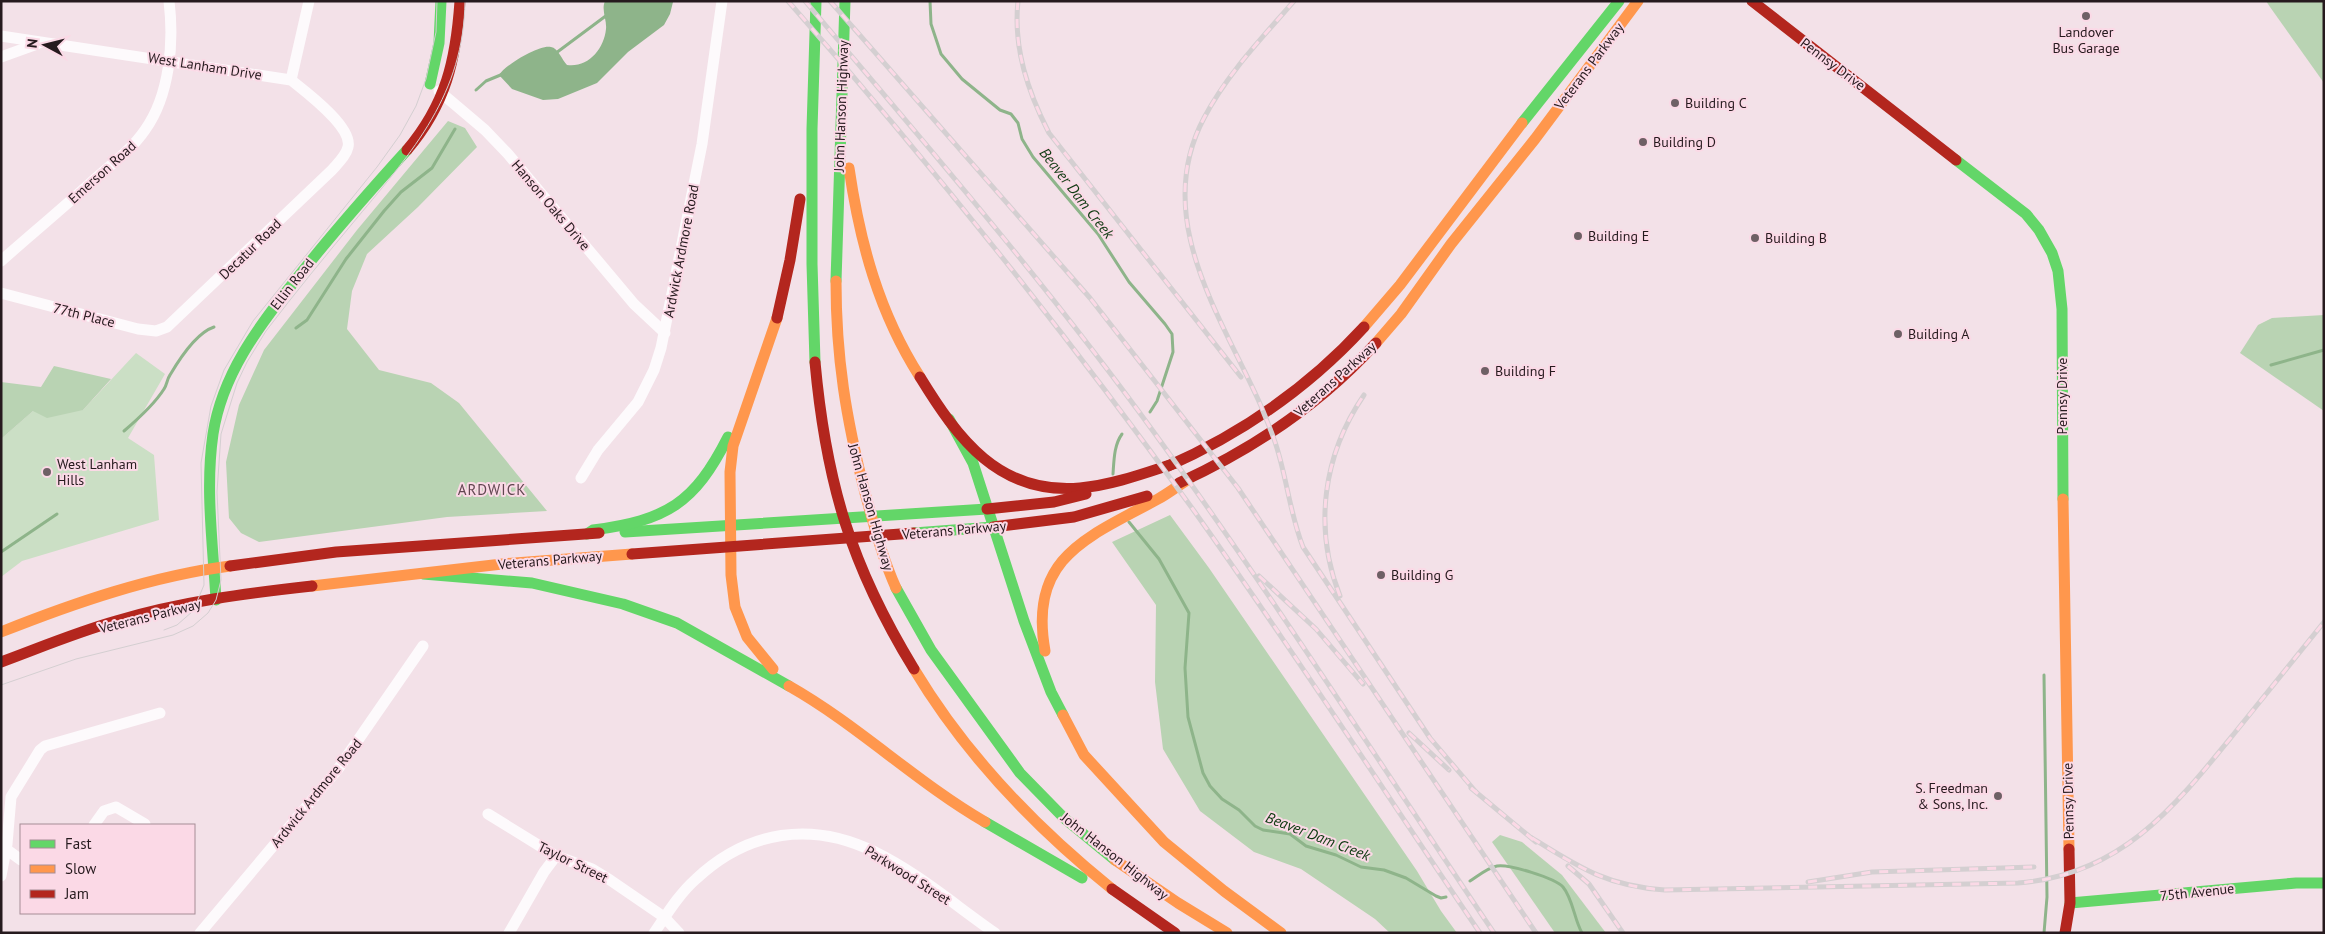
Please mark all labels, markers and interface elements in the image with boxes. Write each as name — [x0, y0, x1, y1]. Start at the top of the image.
marker: Landover Bus Garage — [2080, 10, 2092, 22]
street label: Veterans Parkway — [1550, 18, 1628, 114]
north arrow — [20, 20, 70, 70]
place label: Landover Bus Garage — [2052, 23, 2120, 57]
street label: Pennsy Drive — [1797, 34, 1869, 94]
text: N — [23, 38, 42, 49]
street label: John Hanson Highway — [830, 39, 852, 173]
street label: West Lanham Drive — [147, 48, 263, 84]
place label: Building C — [1685, 94, 1747, 112]
marker: Building C — [1669, 97, 1681, 109]
place label: Building D — [1653, 133, 1716, 151]
marker: Building D — [1637, 136, 1649, 148]
street label: Emerson Road — [64, 137, 140, 207]
water label: Beaver Dam Creek — [1036, 144, 1119, 243]
street label: Hanson Oaks Drive — [508, 156, 594, 254]
street label: Ardwick Ardmore Road — [659, 183, 703, 319]
street label: Decatur Road — [215, 215, 285, 283]
place label: Building E — [1588, 227, 1649, 245]
place label: Building B — [1765, 229, 1827, 247]
marker: Building E — [1572, 230, 1584, 242]
marker: Building B — [1749, 232, 1761, 244]
street label: Ellin Road — [266, 255, 318, 313]
street label: 77th Place — [51, 299, 117, 331]
place label: Building A — [1908, 325, 1970, 343]
marker: Building A — [1892, 328, 1904, 340]
street label: Veterans Parkway — [1289, 337, 1380, 421]
street label: Pennsy Drive — [2053, 358, 2071, 434]
place label: Building F — [1495, 362, 1556, 380]
marker: Building F — [1479, 365, 1491, 377]
street label: John Hanson Highway — [844, 440, 898, 573]
place label: West Lanham Hills — [57, 455, 137, 489]
marker: West Lanham Hills — [41, 466, 53, 478]
district label: ARDWICK — [458, 480, 526, 499]
street label: Veterans Parkway — [900, 516, 1007, 544]
street label: Veterans Parkway — [496, 546, 603, 574]
place label: Building G — [1391, 566, 1453, 584]
marker: Building G — [1375, 569, 1387, 581]
street label: Veterans Parkway — [96, 595, 203, 638]
street label: Ardwick Ardmore Road — [267, 735, 365, 851]
street label: Pennsy Drive — [2058, 762, 2078, 840]
place label: S. Freedman & Sons, Inc. — [1915, 779, 1988, 813]
marker: S. Freedman & Sons, Inc. — [1992, 790, 2004, 802]
water label: Beaver Dam Creek — [1263, 807, 1374, 865]
street label: John Hanson Highway — [1057, 808, 1173, 904]
legend — [20, 824, 195, 914]
text: Fast — [65, 834, 92, 853]
street label: Taylor Street — [535, 837, 611, 887]
street label: Parkwood Street — [862, 841, 955, 909]
text: Slow — [65, 859, 96, 878]
street label: 75th Avenue — [2159, 879, 2235, 905]
text: Jam — [64, 884, 89, 903]

